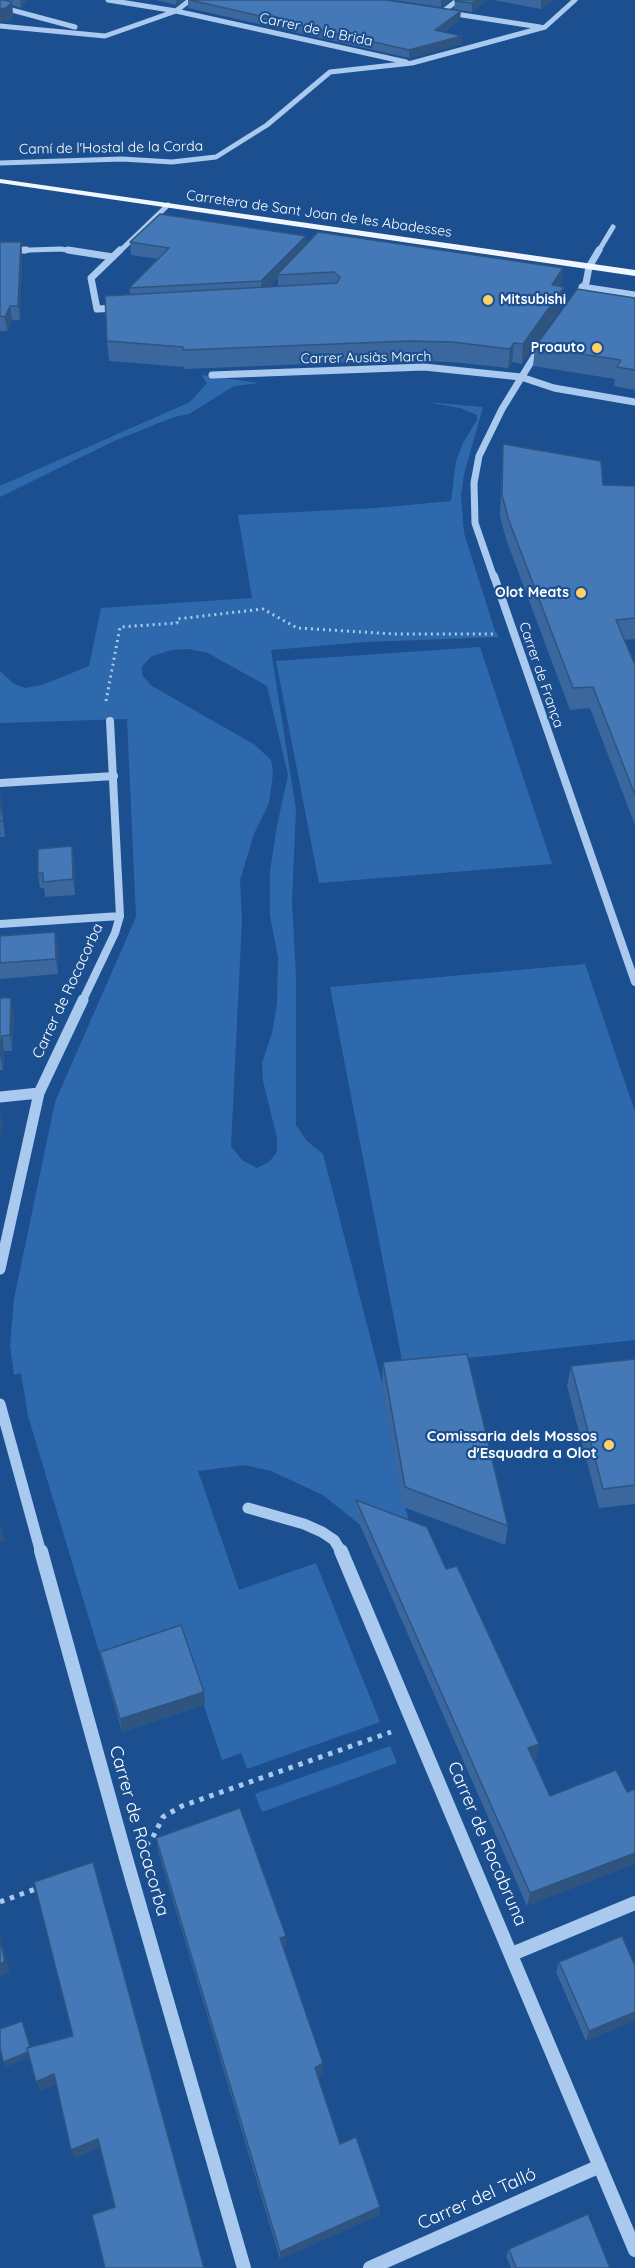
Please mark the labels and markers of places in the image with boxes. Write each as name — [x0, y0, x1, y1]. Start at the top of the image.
place label: Mitsubishi — [500, 292, 566, 308]
marker: Mitsubishi — [481, 293, 495, 307]
place label: Proauto — [531, 340, 585, 356]
marker: Proauto — [590, 341, 604, 355]
place label: Olot Meats — [495, 585, 569, 601]
marker: Olot Meats — [574, 586, 588, 600]
place label: Comissaria dels Mossos d'Esquadra a Olot — [427, 1427, 597, 1462]
marker: Comissaria dels Mossos d'Esquadra a Olot — [602, 1438, 616, 1452]

